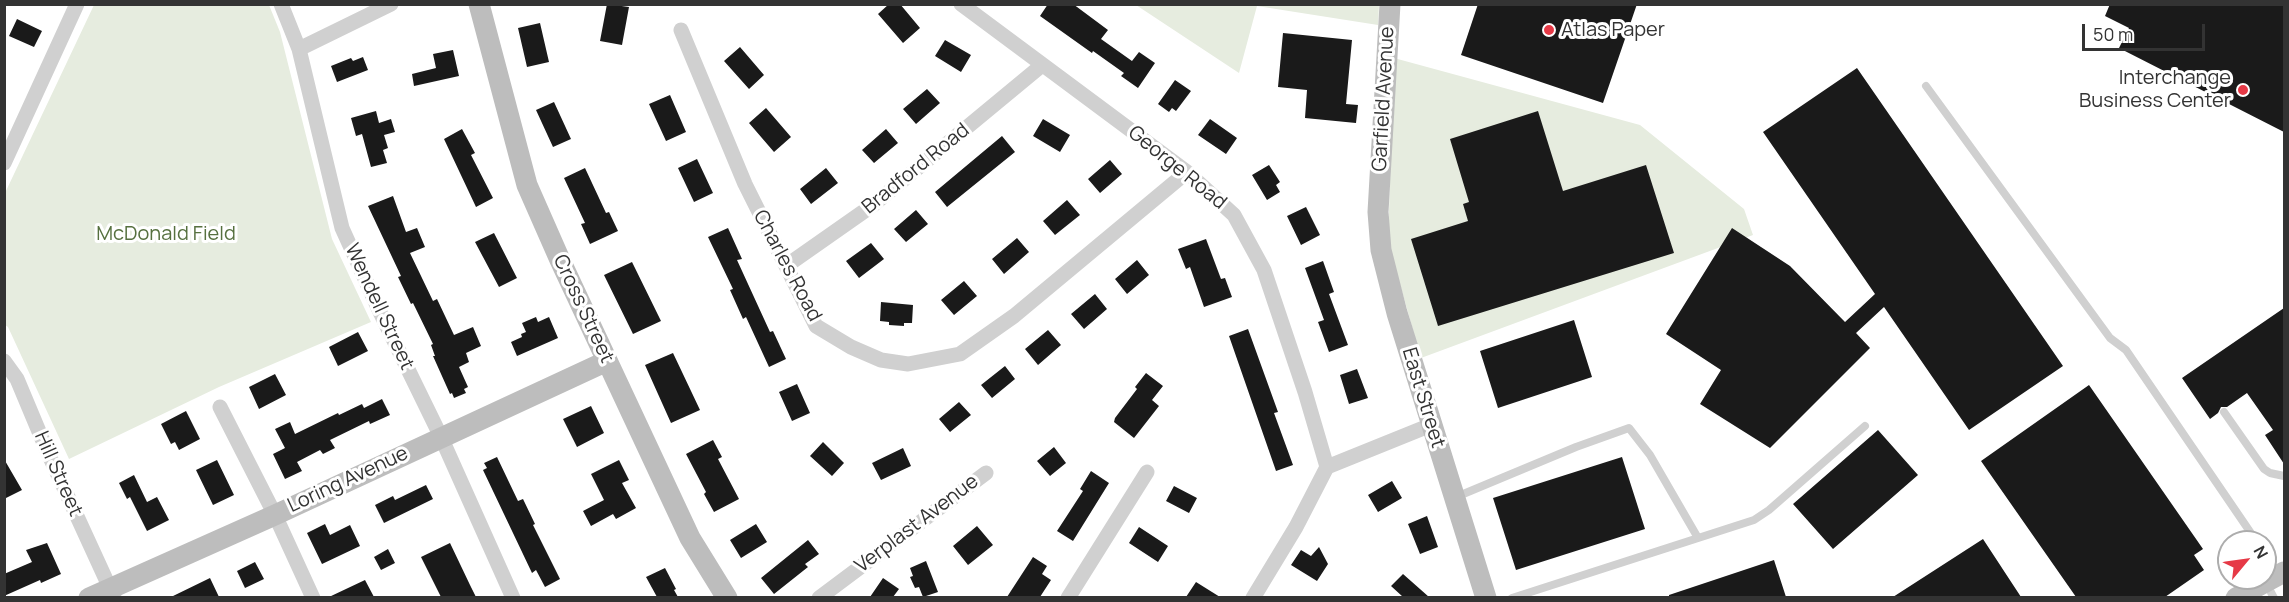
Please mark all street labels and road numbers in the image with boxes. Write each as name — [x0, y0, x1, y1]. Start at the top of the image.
street label: Garfield Avenue — [1368, 26, 1400, 172]
street label: Bradford Road — [858, 119, 974, 219]
street label: George Road — [1123, 121, 1231, 215]
street label: Charles Road — [748, 206, 826, 326]
street label: Wendell Street — [339, 240, 419, 374]
street label: Cross Street — [547, 251, 619, 367]
street label: East Street — [1396, 345, 1450, 451]
street label: Hill Street — [29, 428, 87, 520]
street label: Loring Avenue — [284, 442, 412, 518]
street label: Verplast Avenue — [851, 470, 983, 578]

